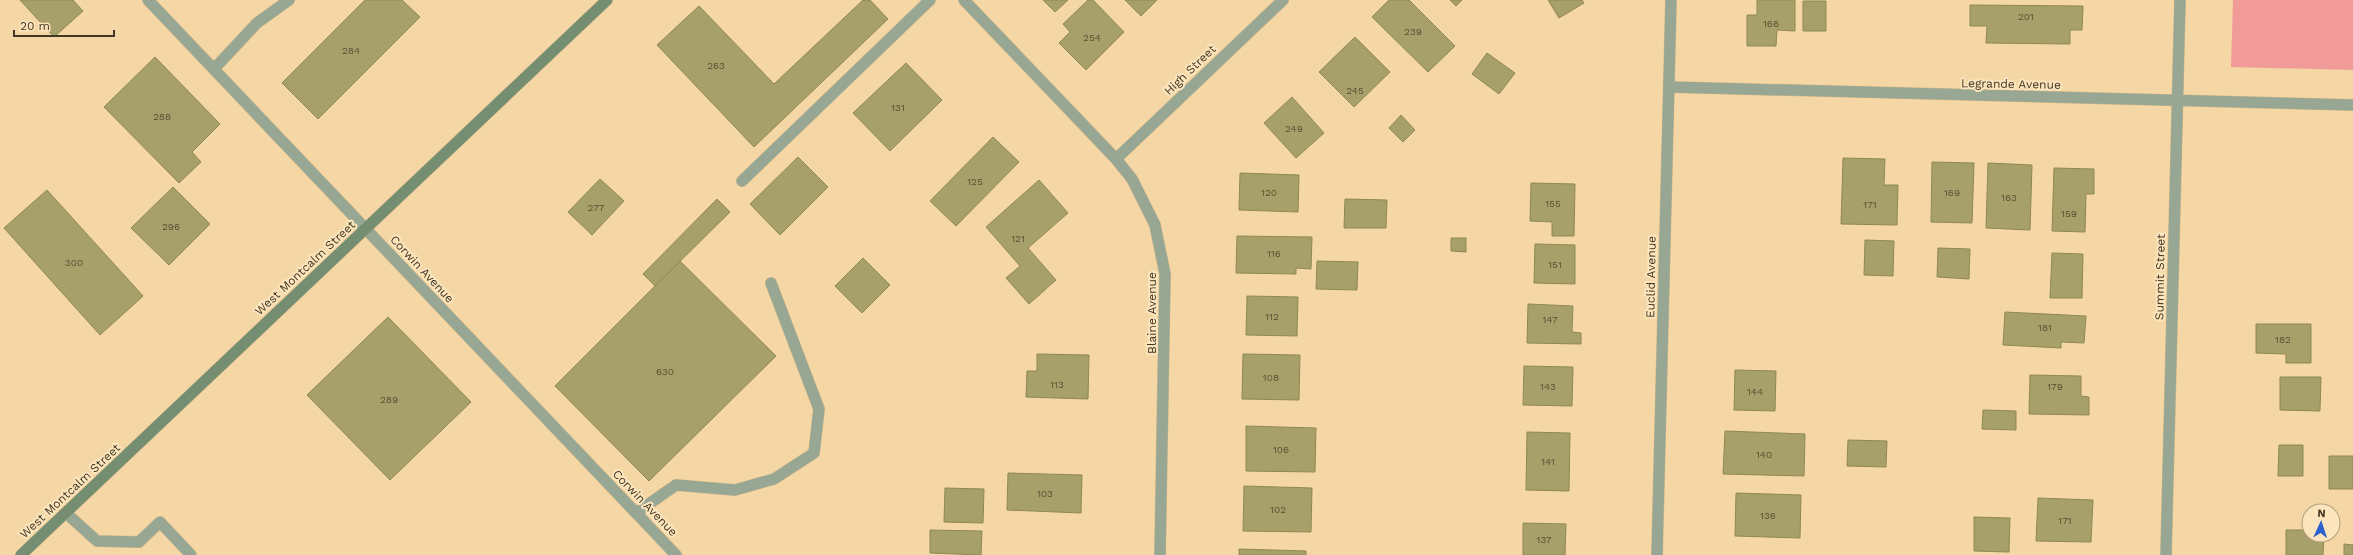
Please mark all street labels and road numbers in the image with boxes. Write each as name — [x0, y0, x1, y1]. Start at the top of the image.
street label: High Street — [1161, 42, 1219, 98]
street label: Legrande Avenue — [1961, 76, 2061, 92]
street label: West Montcalm Street — [252, 218, 358, 318]
street label: Corwin Avenue — [387, 232, 457, 306]
street label: Summit Street — [2152, 234, 2168, 320]
street label: Euclid Avenue — [1643, 236, 1659, 318]
street label: Blaine Avenue — [1145, 272, 1159, 354]
street label: West Montcalm Street — [17, 441, 123, 541]
street label: Corwin Avenue — [610, 467, 680, 539]

